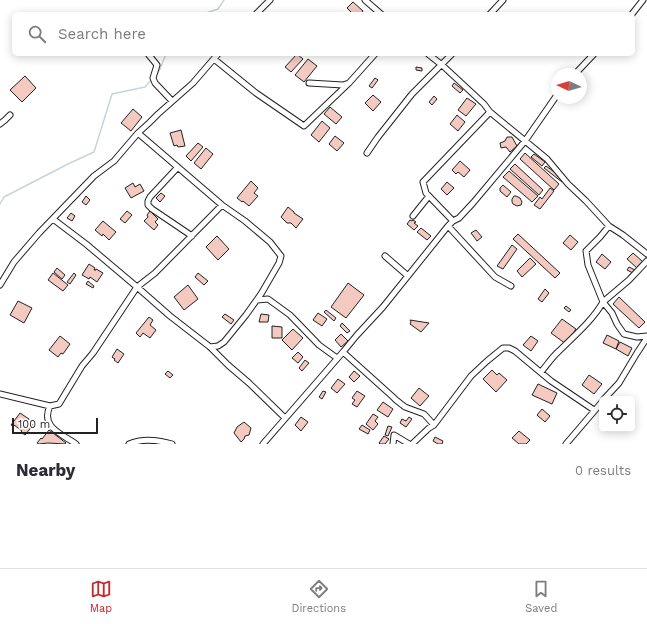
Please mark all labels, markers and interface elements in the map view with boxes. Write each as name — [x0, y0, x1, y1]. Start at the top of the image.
search box — [12, 12, 635, 56]
icon: search — [26, 23, 48, 45]
text: Search here — [58, 25, 146, 43]
north arrow — [551, 68, 587, 104]
map controls — [599, 396, 635, 432]
button: locate — [599, 396, 635, 432]
scale bar — [12, 416, 98, 435]
text: 100 m — [18, 418, 50, 431]
text: Nearby — [16, 460, 75, 480]
text: 0 results — [575, 463, 631, 478]
tab: Map — [90, 578, 112, 615]
tab: Directions — [292, 578, 346, 615]
tab: Saved — [525, 578, 557, 615]

